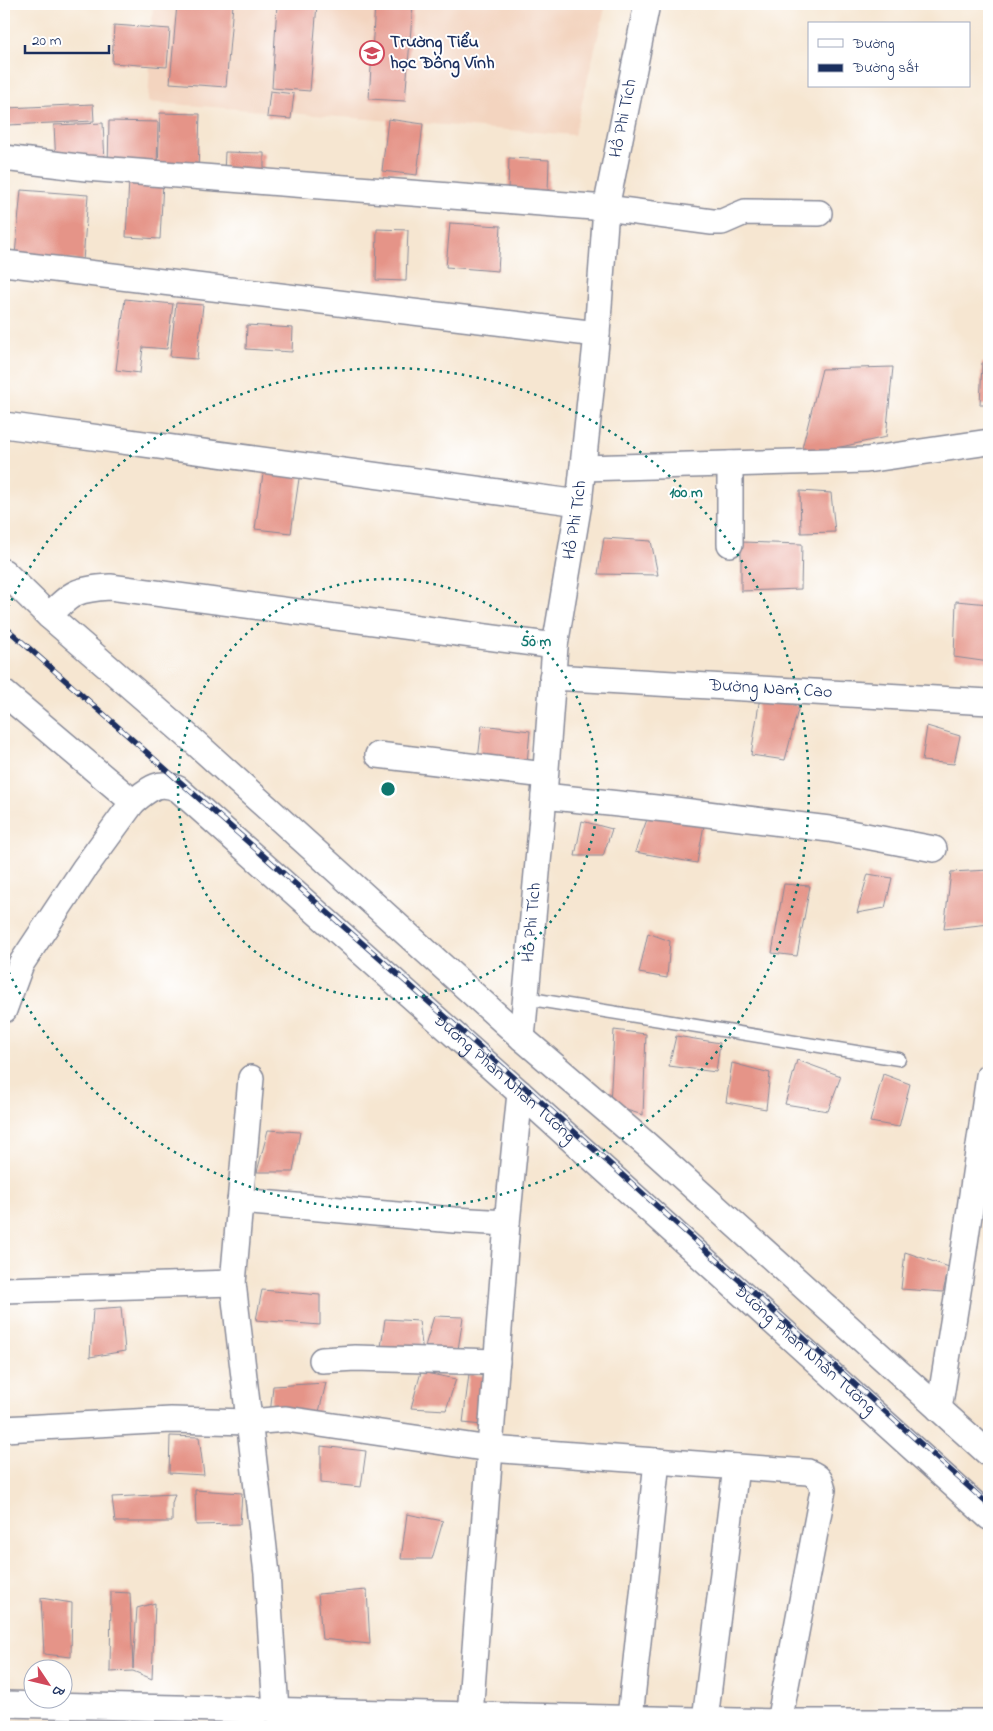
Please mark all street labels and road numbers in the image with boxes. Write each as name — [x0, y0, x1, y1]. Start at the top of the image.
street label: Hồ Phi Tích — [603, 77, 645, 160]
street label: Hồ Phi Tích — [557, 479, 594, 562]
street label: Đường Nam Cao — [707, 673, 833, 706]
street label: Hồ Phi Tích — [516, 881, 549, 964]
street label: Đường Phan Nhân Tường — [425, 1006, 581, 1151]
street label: Đường Phan Nhân Tường — [726, 1277, 881, 1422]

